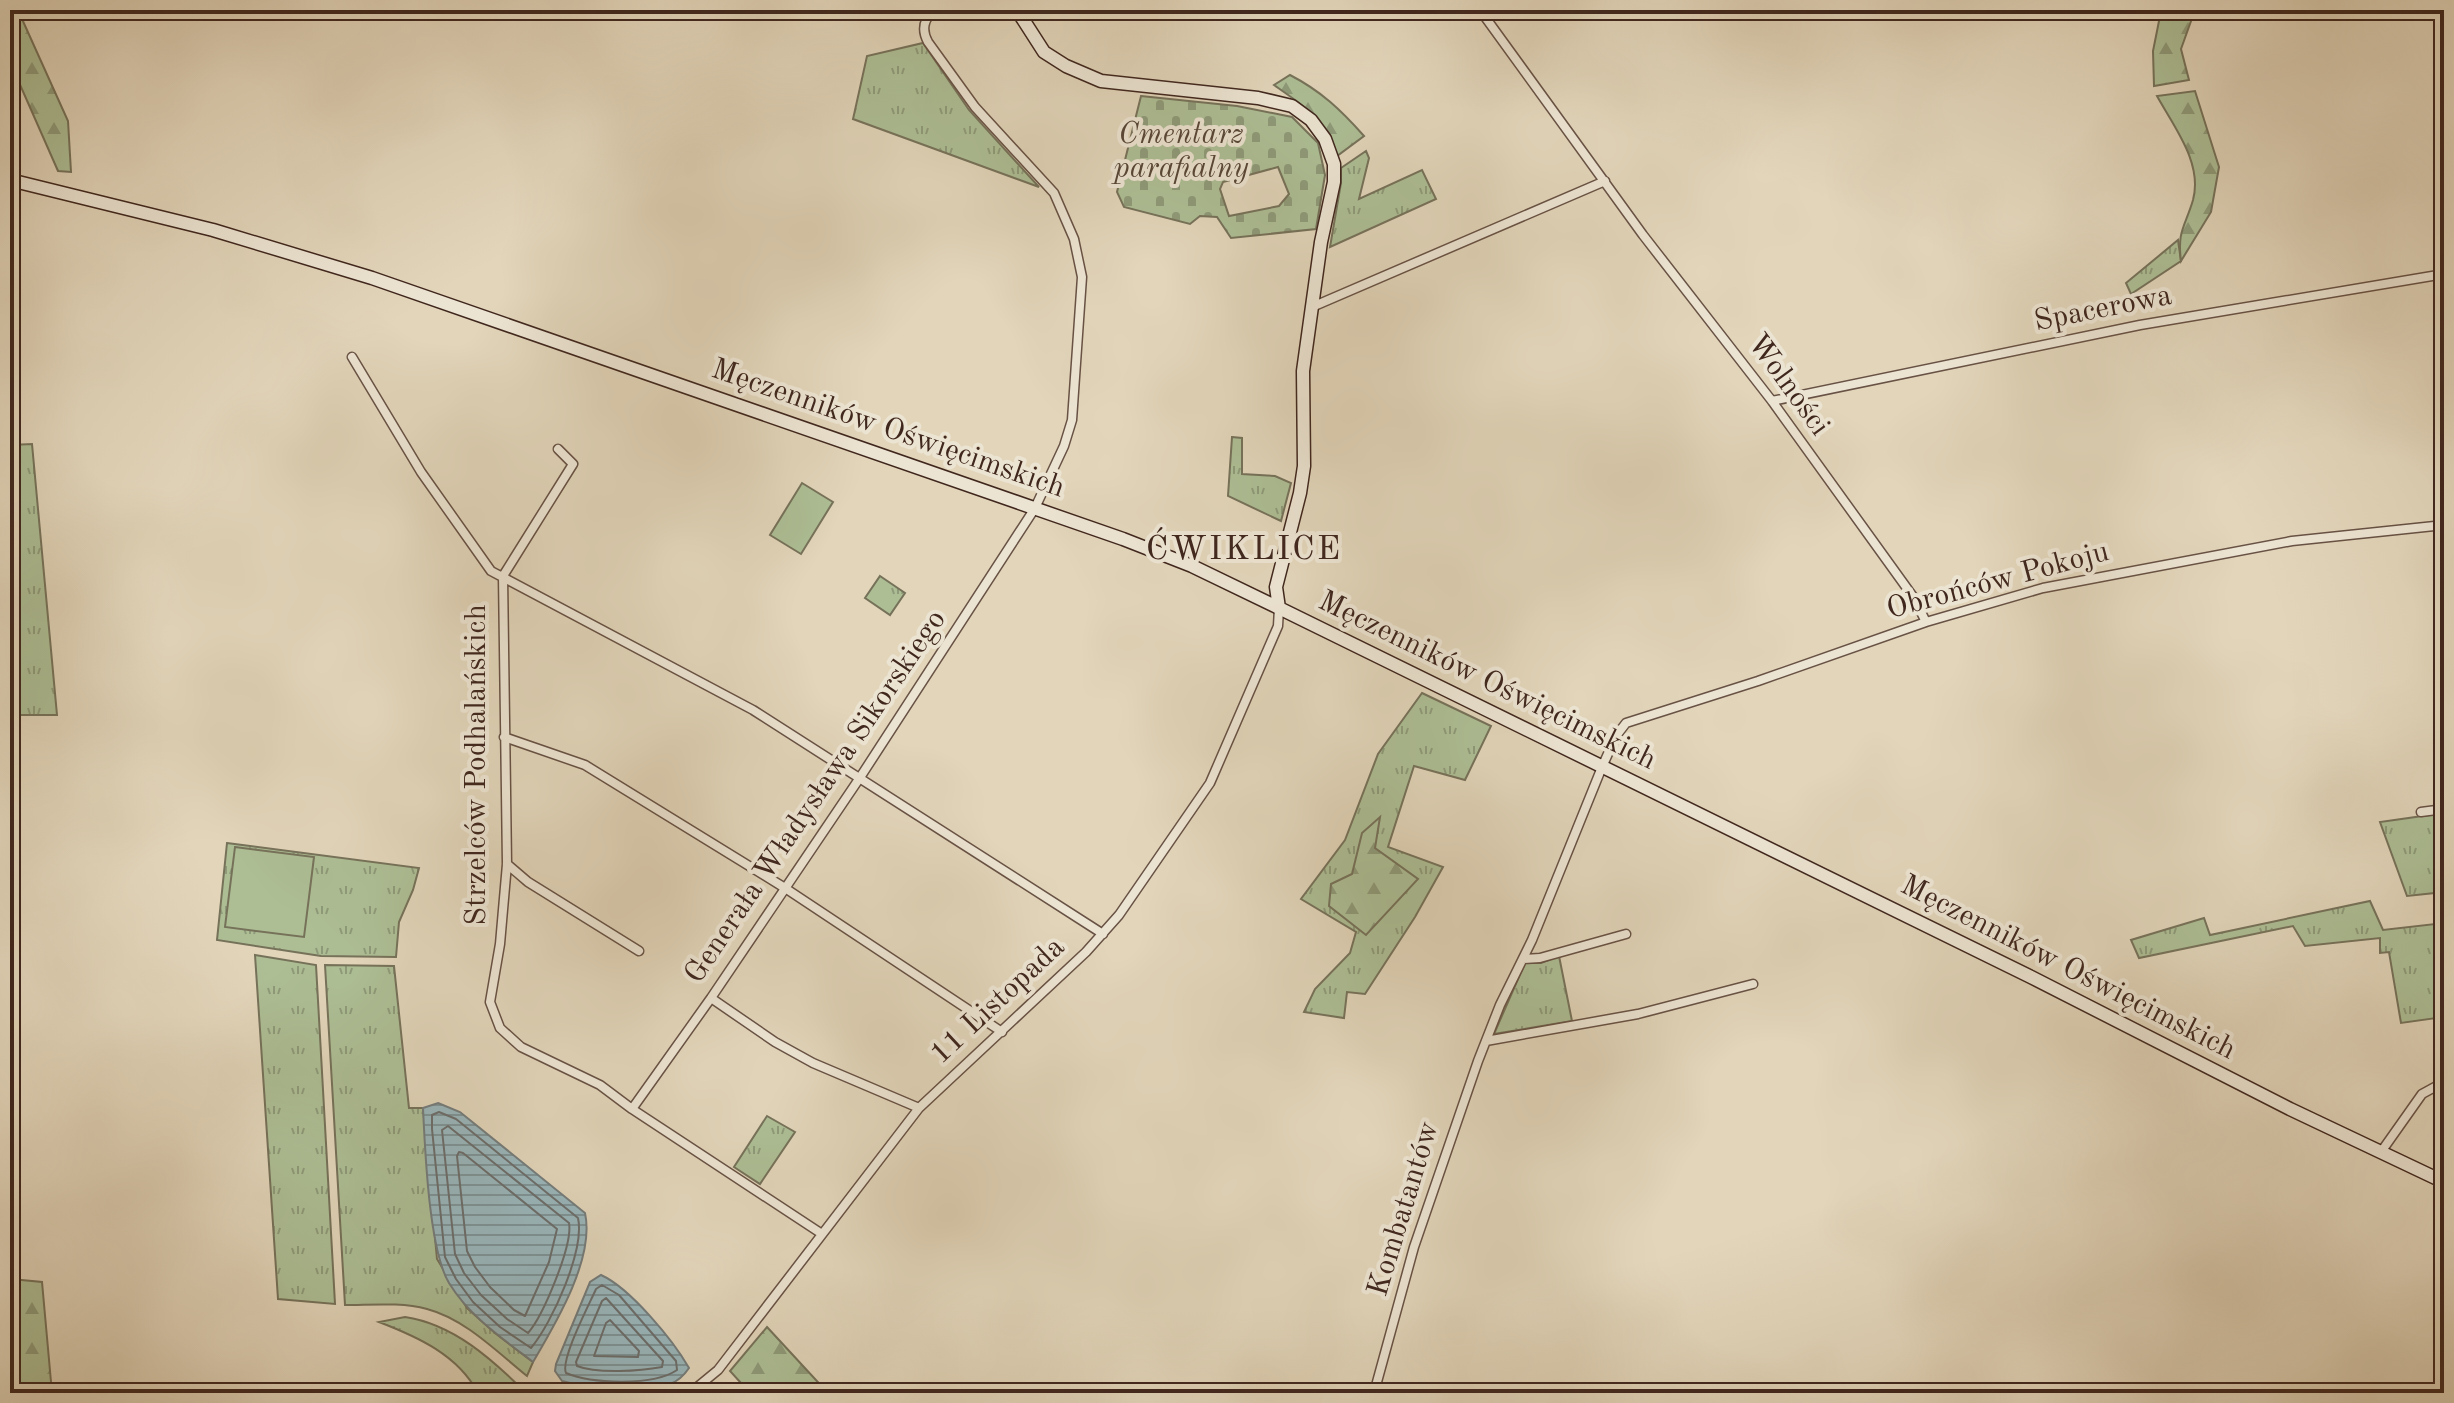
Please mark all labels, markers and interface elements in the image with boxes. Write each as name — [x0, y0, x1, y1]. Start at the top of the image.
park label: Cmentarz parafialny — [1110, 120, 1249, 184]
street label: Spacerowa — [2032, 281, 2175, 337]
street label: Wolności — [1741, 329, 1835, 441]
street label: Męczenników Oświęcimskich — [707, 354, 1069, 504]
district label: ĆWIKLICE — [1146, 527, 1342, 567]
street label: Obrońców Pokoju — [1884, 537, 2112, 625]
street label: Męczenników Oświęcimskich — [1313, 586, 1661, 776]
street label: Strzelców Podhalańskich — [462, 604, 492, 926]
street label: Generała Władysława Sikorskiego — [680, 605, 952, 989]
street label: Męczenników Oświęcimskich — [1896, 870, 2240, 1066]
street label: 11 Listopada — [925, 932, 1071, 1070]
street label: Kombatantów — [1363, 1118, 1445, 1300]

